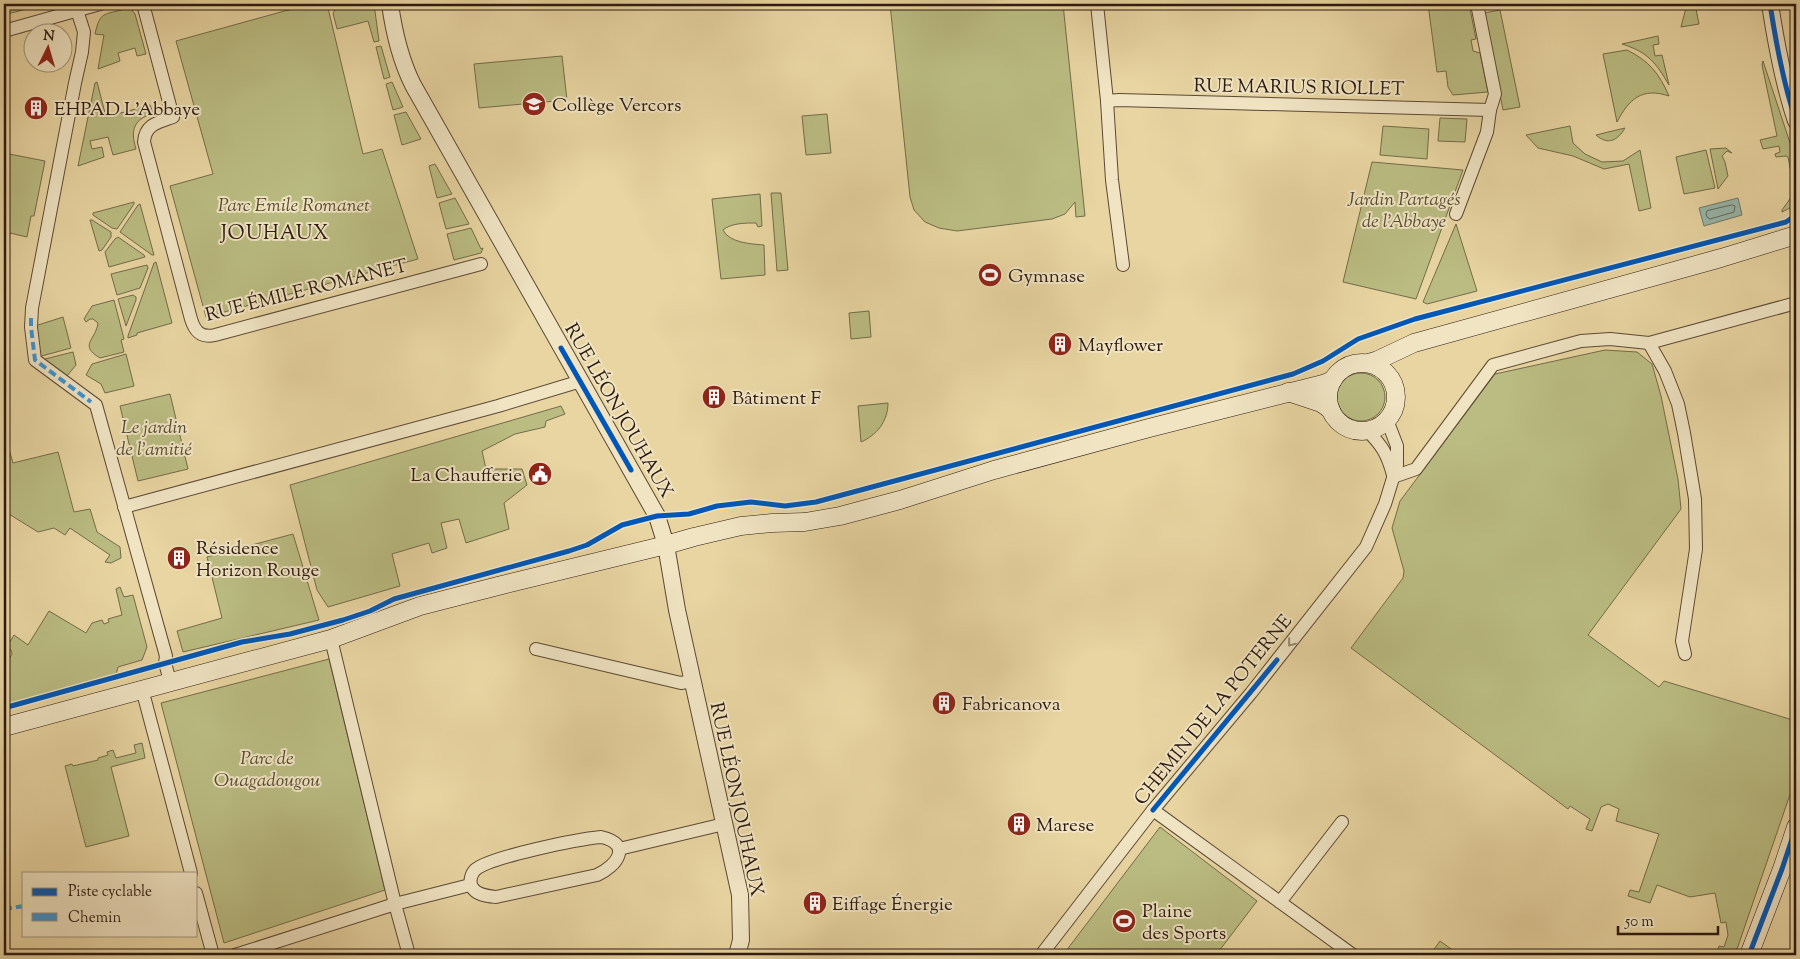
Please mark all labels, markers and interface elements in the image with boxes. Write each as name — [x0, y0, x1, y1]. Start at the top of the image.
north arrow — [22, 22, 72, 72]
text: N — [43, 27, 55, 47]
street label: RUE MARIUS RIOLLET — [1193, 73, 1405, 104]
school or university icon: Collège Vercors — [521, 91, 547, 117]
place label: Collège Vercors — [552, 93, 681, 120]
building icon: EHPAD L'Abbaye — [23, 95, 49, 121]
place label: EHPAD L'Abbaye — [54, 97, 200, 124]
park label: Jardin Partagés de l'Abbaye — [1347, 187, 1460, 236]
park label: Parc Emile Romanet — [218, 193, 370, 220]
district label: JOUHAUX — [220, 220, 329, 249]
street label: RUE ÉMILE ROMANET — [203, 253, 411, 330]
sports icon: Gymnase — [977, 262, 1003, 288]
place label: Gymnase — [1008, 264, 1085, 291]
street label: RUE LÉON JOUHAUX — [557, 319, 679, 504]
building icon: Mayflower — [1047, 331, 1073, 357]
place label: Mayflower — [1078, 333, 1163, 360]
building icon: Bâtiment F — [701, 384, 727, 410]
place label: Bâtiment F — [732, 386, 821, 413]
park label: Le jardin de l'amitié — [116, 415, 192, 464]
public building icon: La Chaufferie — [527, 461, 553, 487]
place label: La Chaufferie — [411, 463, 522, 490]
place label: Résidence Horizon Rouge — [196, 536, 319, 585]
building icon: Résidence Horizon Rouge — [166, 545, 192, 571]
street label: CHEMIN DE LA POTERNE — [1128, 609, 1300, 812]
one-way arrow — [1288, 637, 1296, 646]
building icon: Fabricanova — [931, 690, 957, 716]
place label: Fabricanova — [962, 692, 1061, 719]
street label: RUE LÉON JOUHAUX — [702, 700, 769, 899]
park label: Parc de Ouagadougou — [214, 746, 320, 795]
building icon: Marese — [1006, 811, 1032, 837]
place label: Marese — [1036, 813, 1094, 840]
legend — [22, 872, 198, 936]
text: Piste cyclable — [68, 882, 152, 903]
building icon: Eiffage Énergie — [802, 890, 828, 916]
place label: Eiffage Énergie — [832, 892, 953, 919]
place label: Plaine des Sports — [1142, 899, 1226, 948]
scale bar — [1618, 904, 1718, 936]
text: Chemin — [68, 908, 121, 929]
sports icon: Plaine des Sports — [1111, 908, 1137, 934]
text: 50 m — [1624, 912, 1654, 933]

